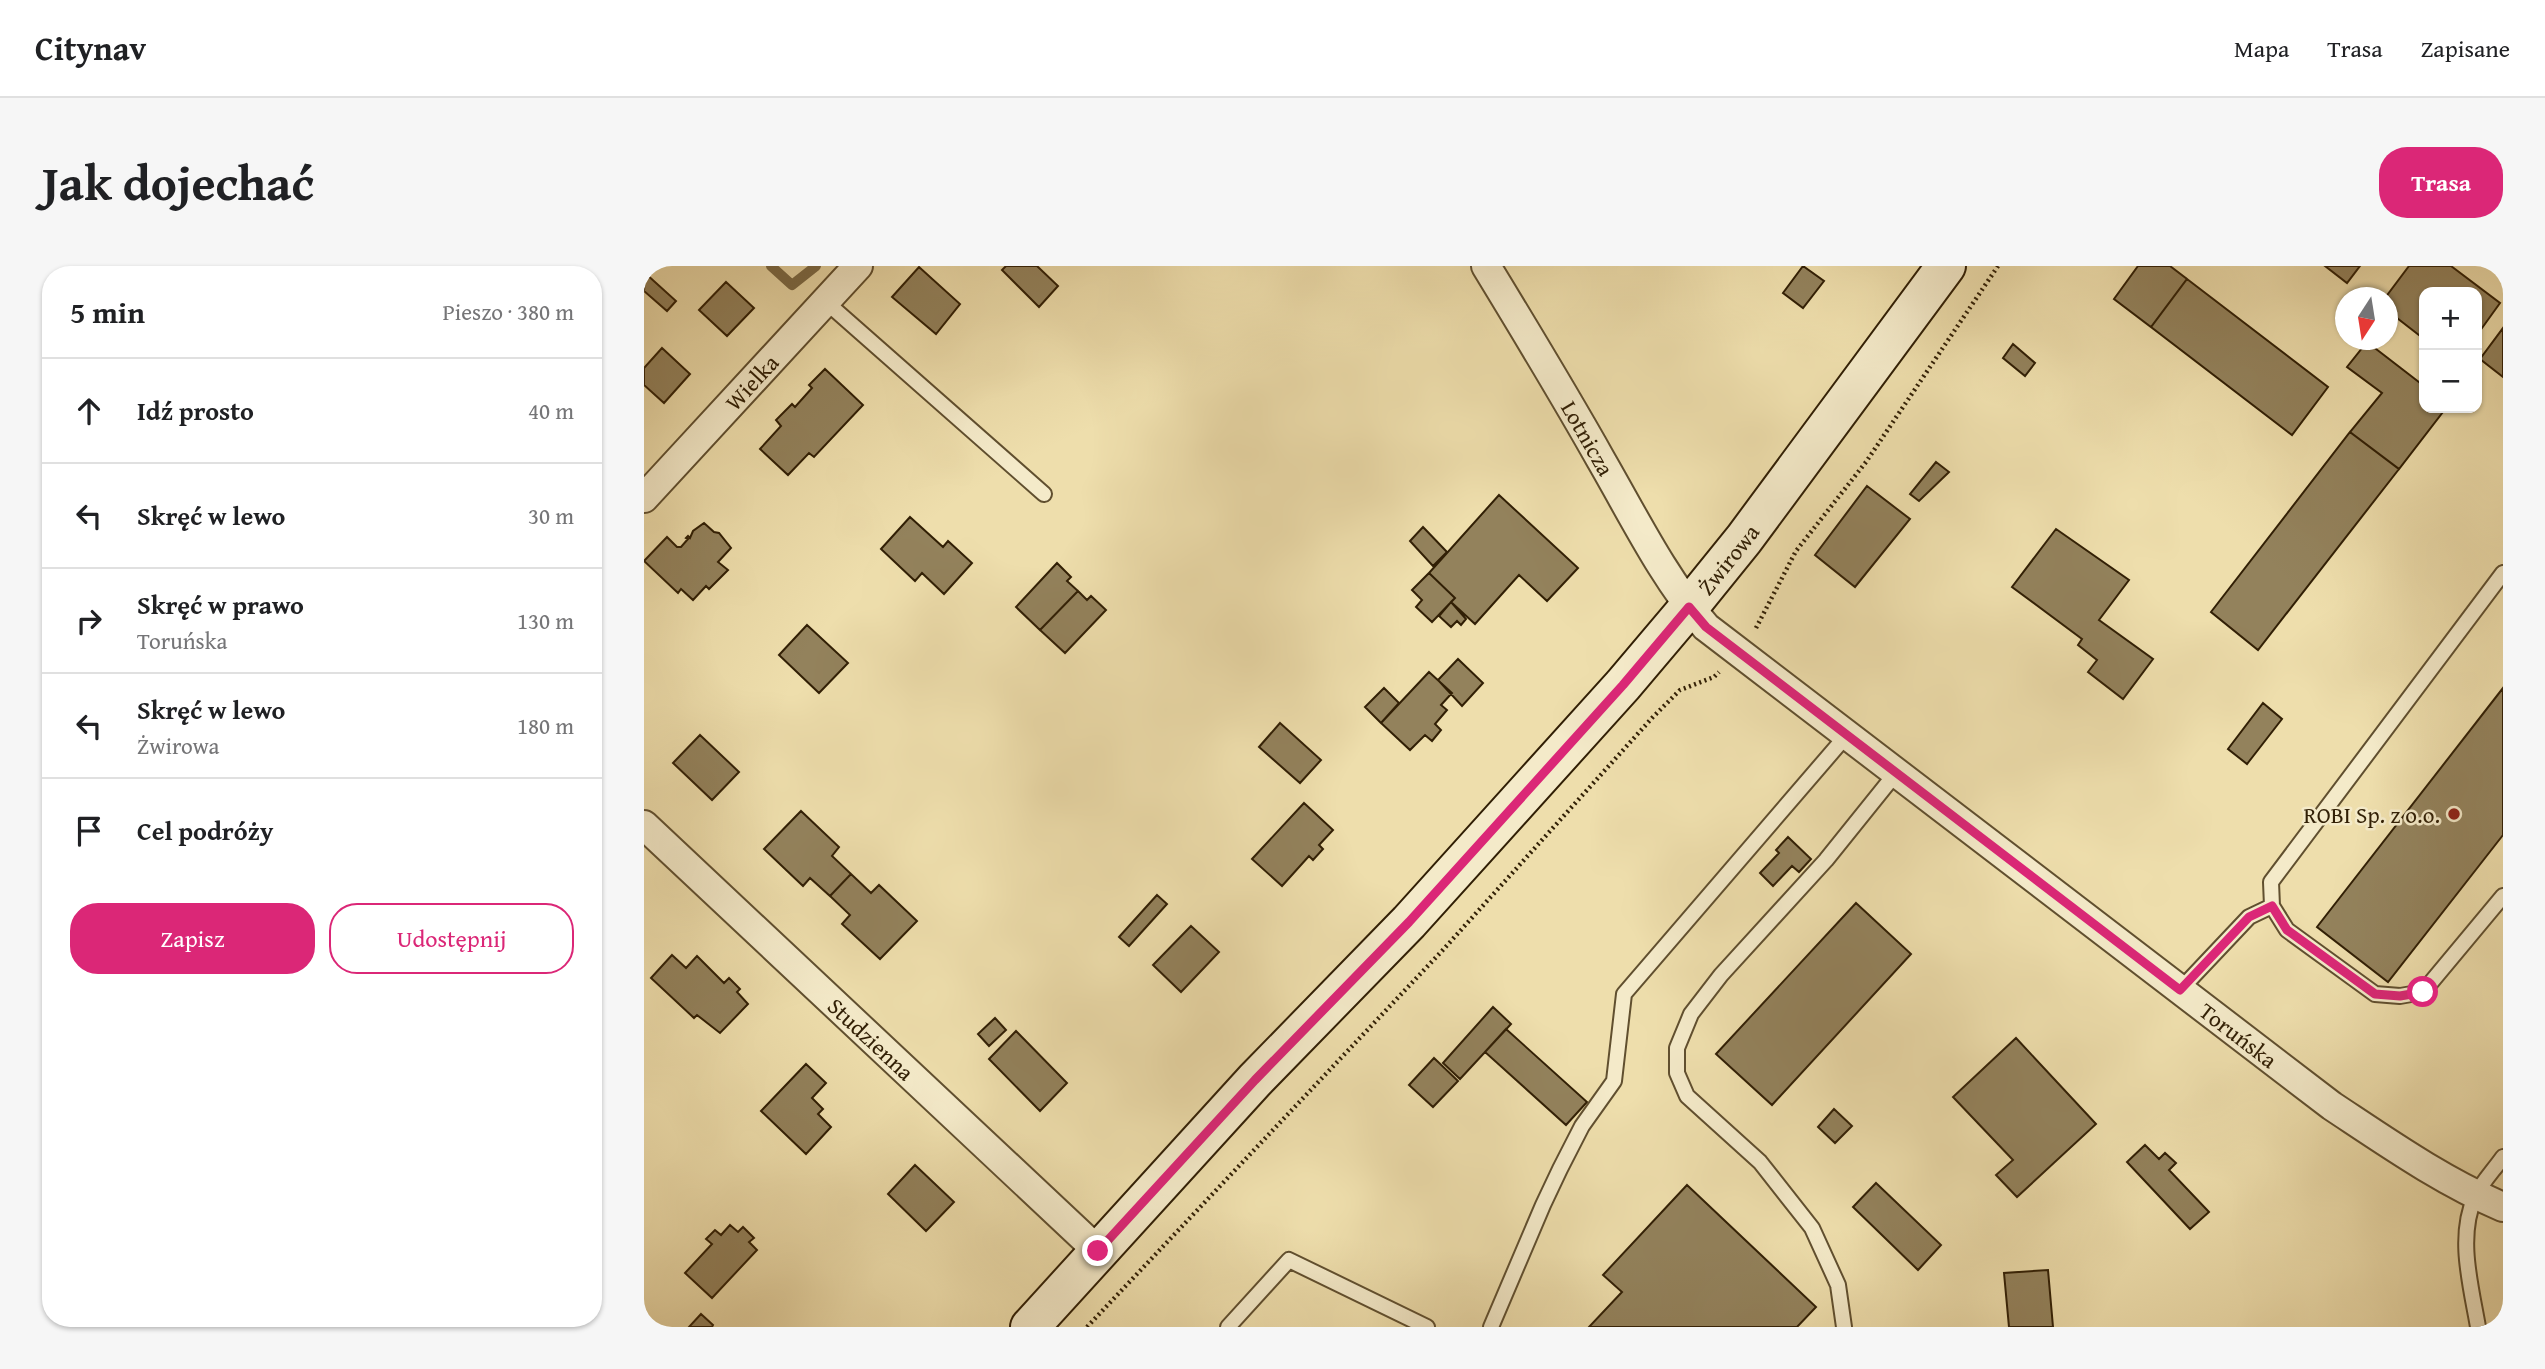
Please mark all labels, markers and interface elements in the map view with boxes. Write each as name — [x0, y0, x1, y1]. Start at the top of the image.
text: Citynav — [35, 24, 146, 72]
text: Mapa — [2234, 31, 2289, 66]
text: Trasa — [2327, 31, 2383, 66]
text: Zapisane — [2421, 31, 2510, 66]
text: Jak dojechać — [42, 146, 314, 218]
button: Trasa — [2379, 147, 2503, 218]
north arrow — [2335, 287, 2398, 350]
map controls — [2419, 287, 2482, 413]
button: + — [2419, 287, 2482, 350]
text: 5 min — [70, 290, 145, 334]
text: Pieszo · 380 m — [442, 295, 574, 328]
street label: Wielka — [717, 346, 786, 417]
button: − — [2419, 350, 2482, 413]
text: Idź prosto — [137, 391, 254, 430]
icon: ahead — [70, 392, 108, 430]
text: 40 m — [528, 394, 574, 427]
street label: Lotnicza — [1554, 394, 1623, 482]
text: Skręć w lewo — [137, 496, 285, 535]
icon: left — [70, 497, 108, 535]
text: 30 m — [528, 499, 574, 532]
street label: Żwirowa — [1689, 517, 1767, 601]
text: Skręć w prawo — [137, 585, 304, 624]
icon: right — [70, 602, 108, 640]
text: 130 m — [517, 604, 574, 637]
text: Toruńska — [137, 624, 227, 657]
text: Skręć w lewo — [137, 690, 285, 729]
icon: left — [70, 707, 108, 745]
text: 180 m — [517, 709, 574, 742]
text: Żwirowa — [137, 729, 219, 762]
place label: ROBI Sp. z o.o. — [2304, 798, 2440, 831]
marker: ROBI Sp. z o.o. — [2446, 806, 2462, 822]
text: Cel podróży — [137, 811, 273, 850]
icon: arrive — [70, 812, 108, 850]
button: Zapisz — [70, 903, 315, 974]
button: Udostępnij — [329, 903, 574, 974]
route start — [2407, 976, 2438, 1007]
street label: Studzienna — [821, 989, 922, 1088]
street label: Toruńska — [2193, 994, 2285, 1075]
route end — [1082, 1235, 1113, 1266]

